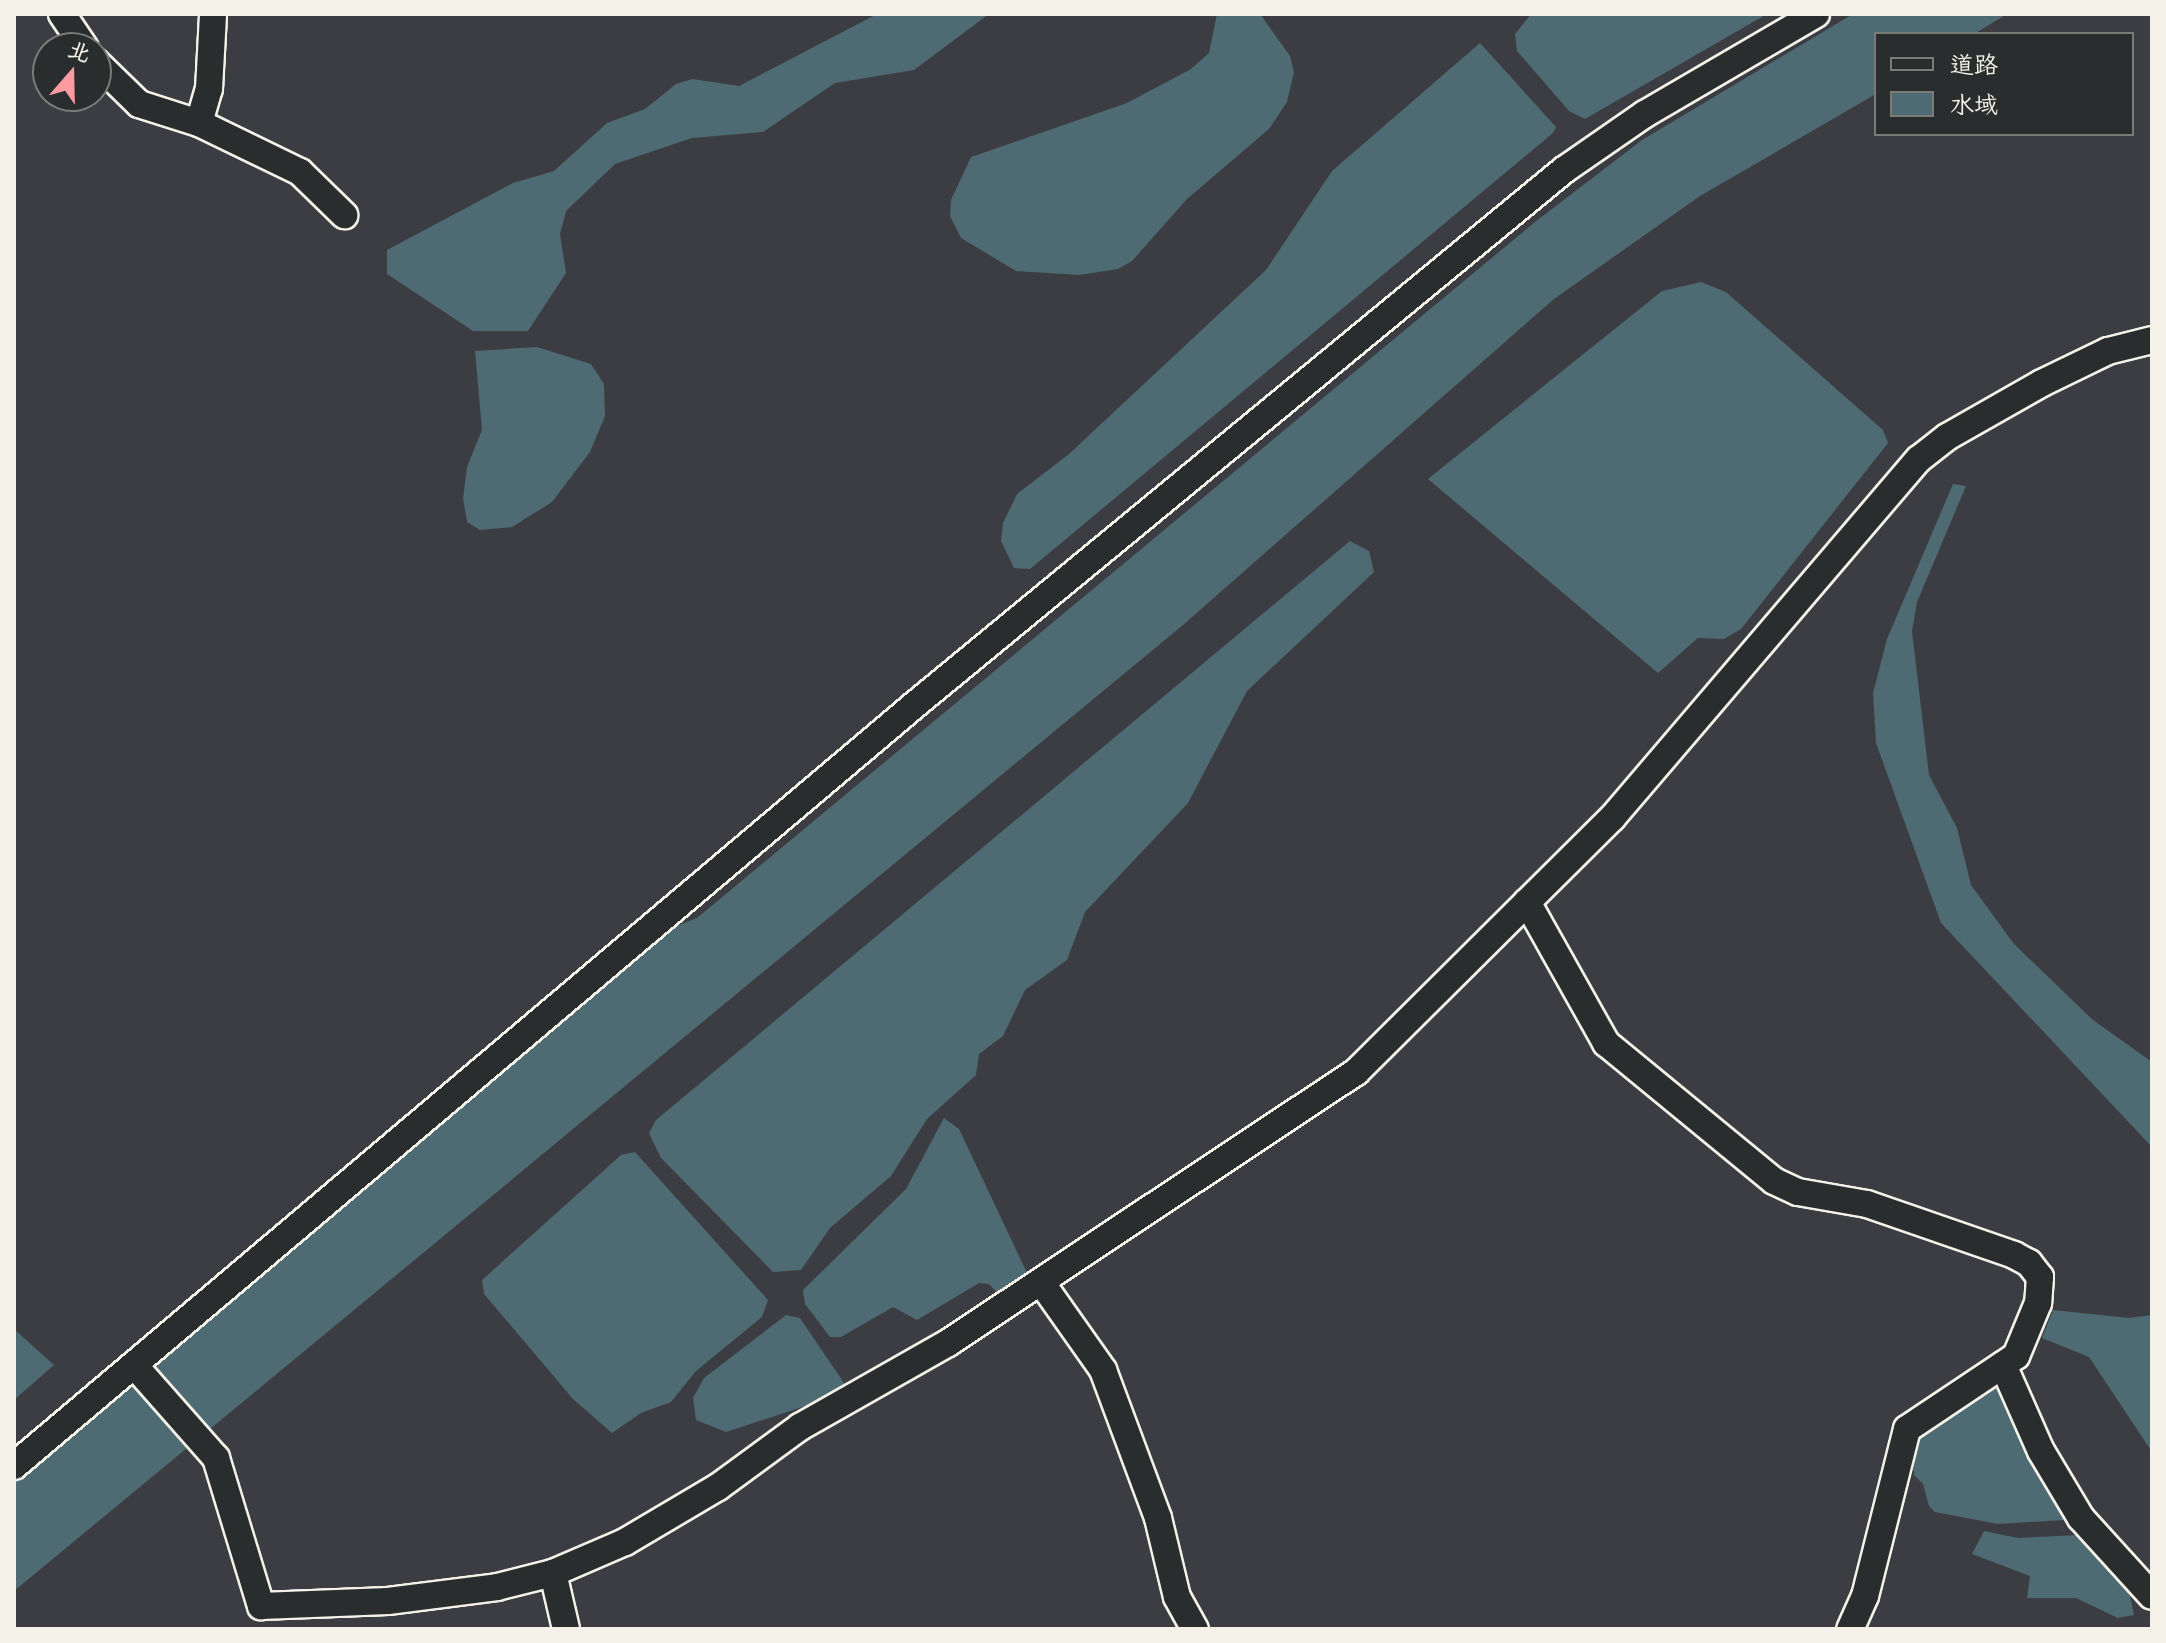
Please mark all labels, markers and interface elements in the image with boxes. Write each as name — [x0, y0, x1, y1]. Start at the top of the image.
north arrow — [32, 32, 112, 112]
legend — [1874, 32, 2134, 136]
text: 北 — [64, 34, 95, 68]
text: 道路 — [1950, 49, 1998, 79]
text: 水域 — [1950, 89, 1998, 119]

